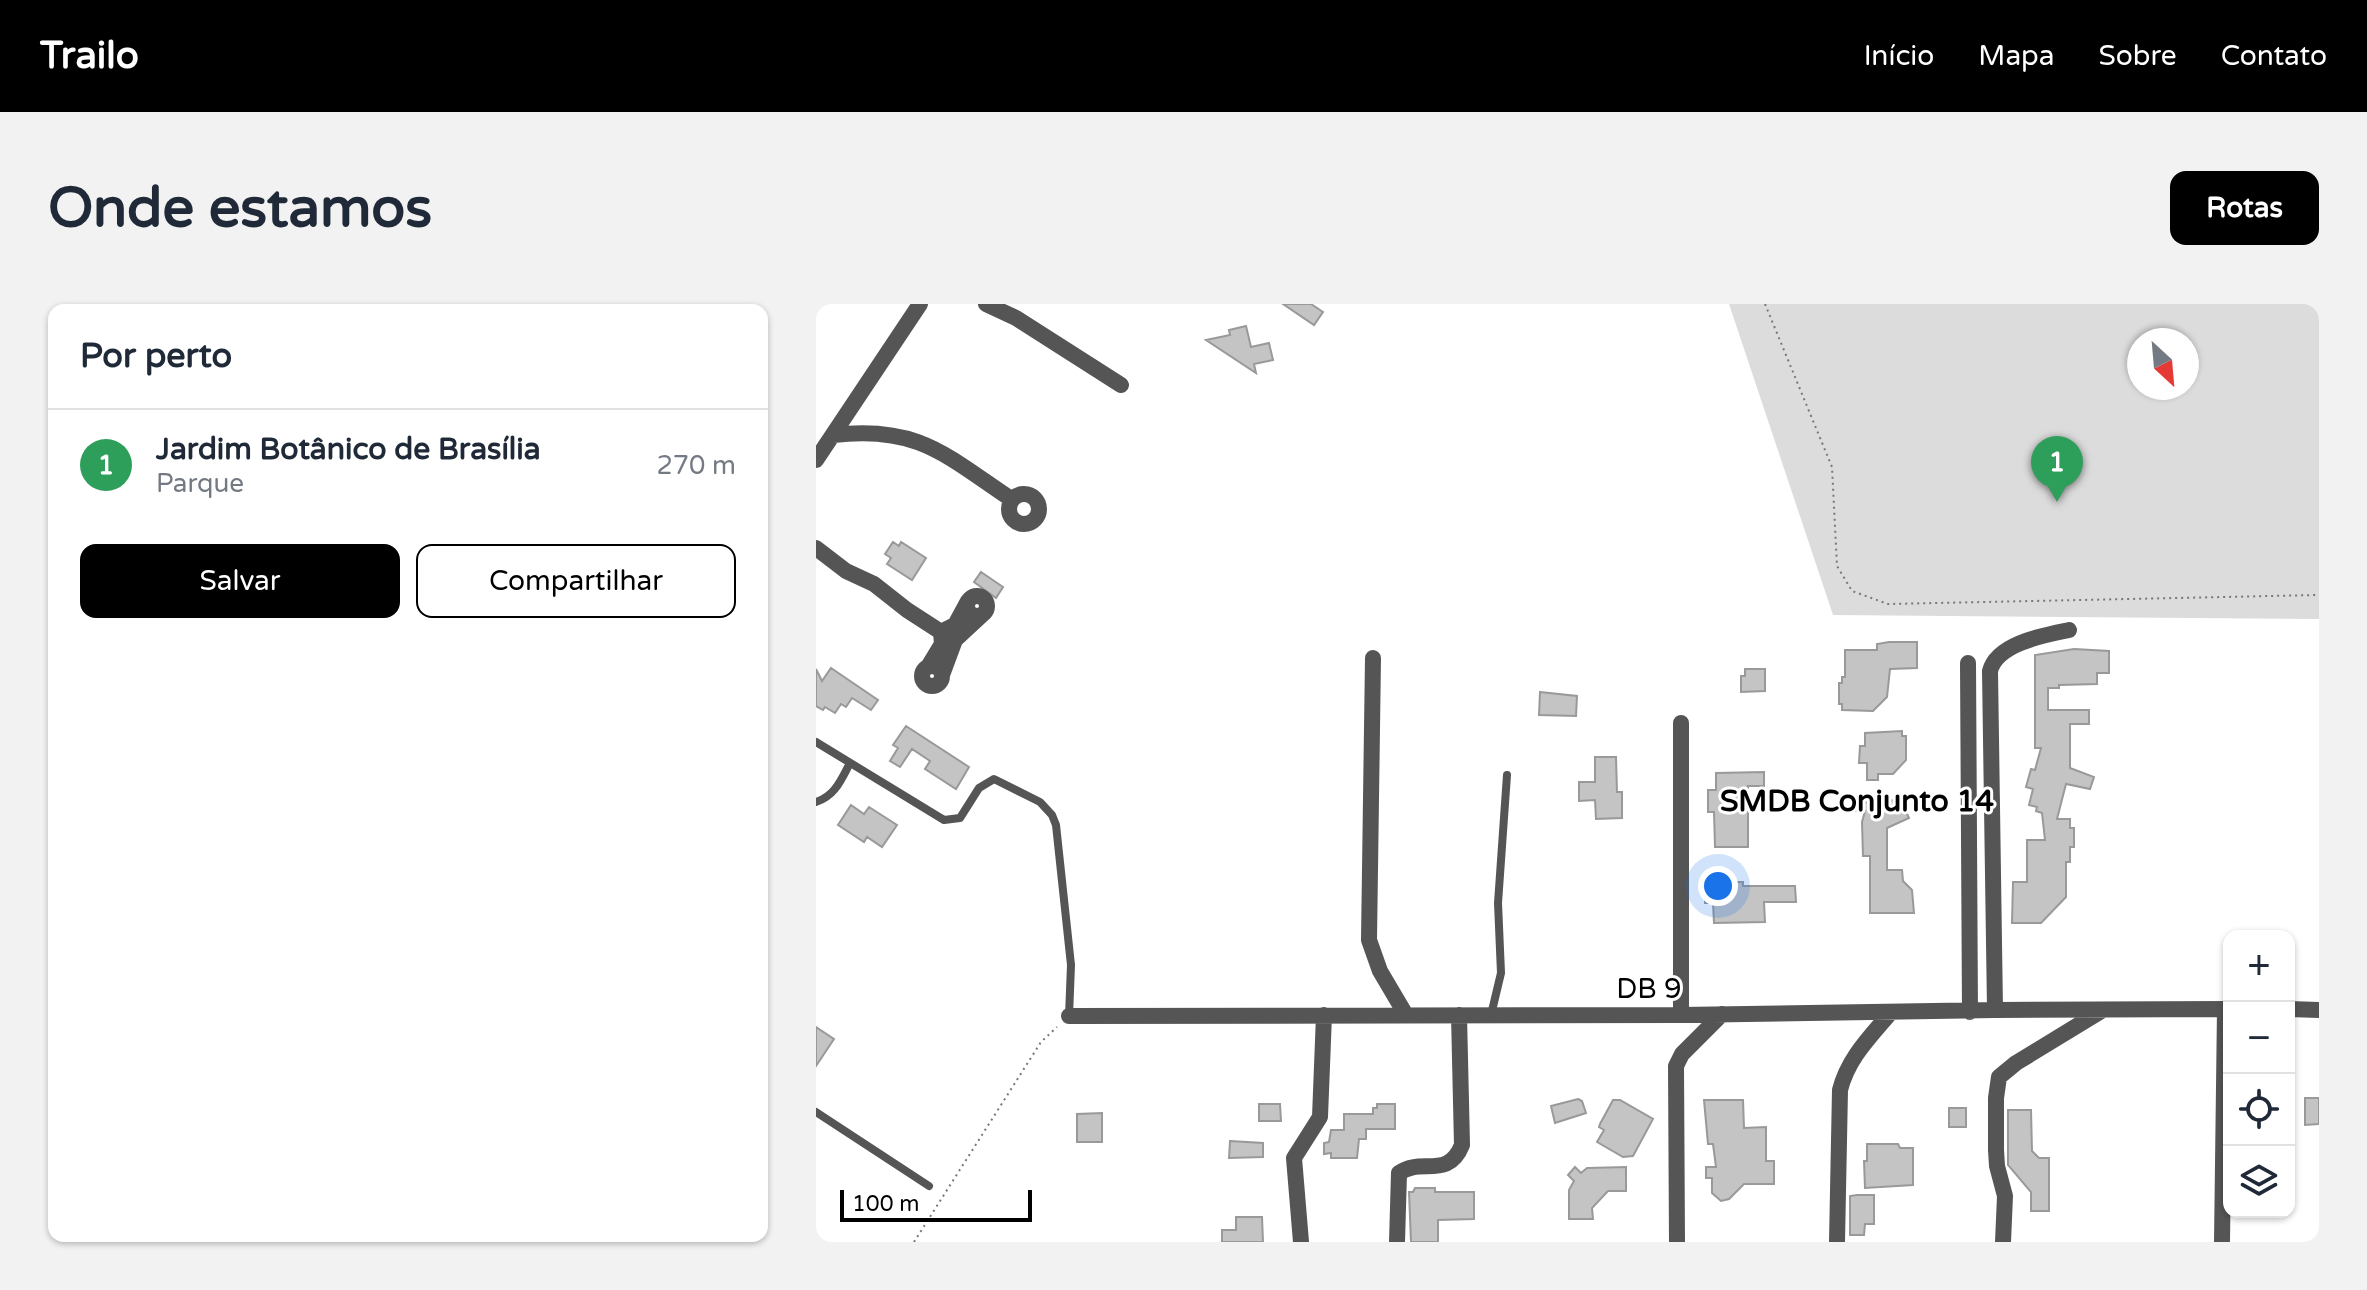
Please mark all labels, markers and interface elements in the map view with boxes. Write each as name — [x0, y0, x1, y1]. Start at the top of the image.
text: Trailo — [40, 33, 139, 79]
text: Início — [1864, 39, 1934, 73]
text: Mapa — [1978, 39, 2055, 73]
text: Sobre — [2099, 39, 2177, 73]
text: Contato — [2221, 39, 2327, 73]
button: Rotas — [2170, 171, 2319, 245]
text: Onde estamos — [48, 175, 432, 242]
north arrow — [2127, 328, 2199, 400]
text: Por perto — [80, 336, 232, 377]
text: Jardim Botânico de Brasília — [156, 431, 541, 468]
pin: 1 — [2031, 436, 2083, 502]
text: 1 — [98, 450, 114, 481]
text: 270 m — [656, 450, 736, 481]
text: Parque — [156, 468, 244, 499]
button: Salvar — [80, 544, 400, 618]
button: Compartilhar — [416, 544, 736, 618]
district label: SMDB Conjunto 14 — [1720, 783, 1994, 820]
your location — [1698, 866, 1738, 906]
map controls — [2223, 930, 2295, 1218]
button: + — [2223, 930, 2295, 1002]
street label: DB 9 — [1616, 972, 1682, 1006]
button: − — [2223, 1002, 2295, 1074]
button: locate — [2223, 1074, 2295, 1146]
button: layers — [2223, 1146, 2295, 1218]
scale bar — [840, 1186, 1032, 1222]
text: 100 m — [852, 1191, 919, 1217]

